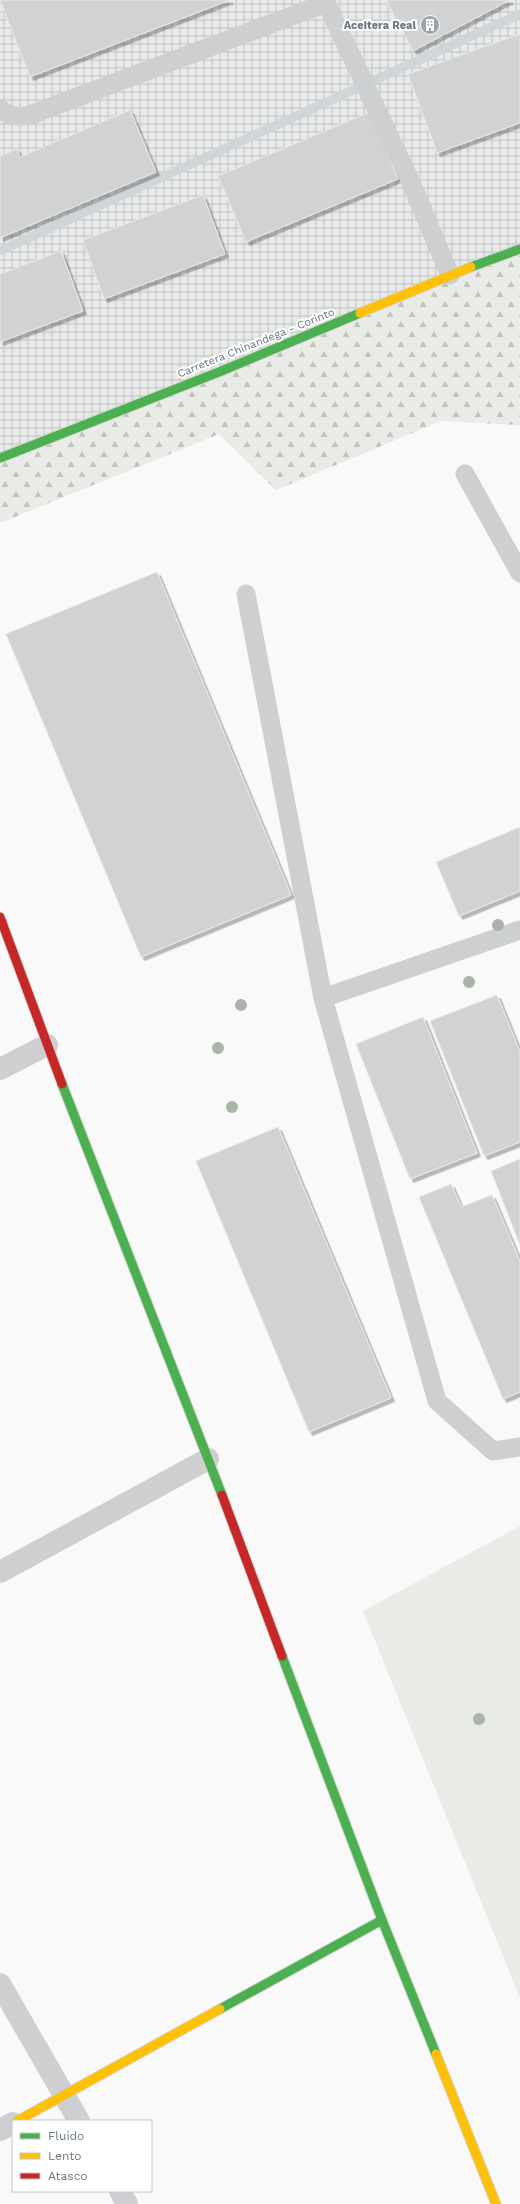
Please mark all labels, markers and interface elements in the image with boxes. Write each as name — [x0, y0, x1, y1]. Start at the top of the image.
building icon: Aceitera Real — [419, 14, 441, 36]
place label: Aceitera Real — [344, 19, 416, 32]
street label: Carretera Chinandega - Corinto — [175, 305, 337, 381]
legend — [12, 2120, 152, 2192]
text: Fluido — [48, 2129, 84, 2143]
text: Lento — [48, 2149, 82, 2163]
text: Atasco — [48, 2169, 88, 2183]

